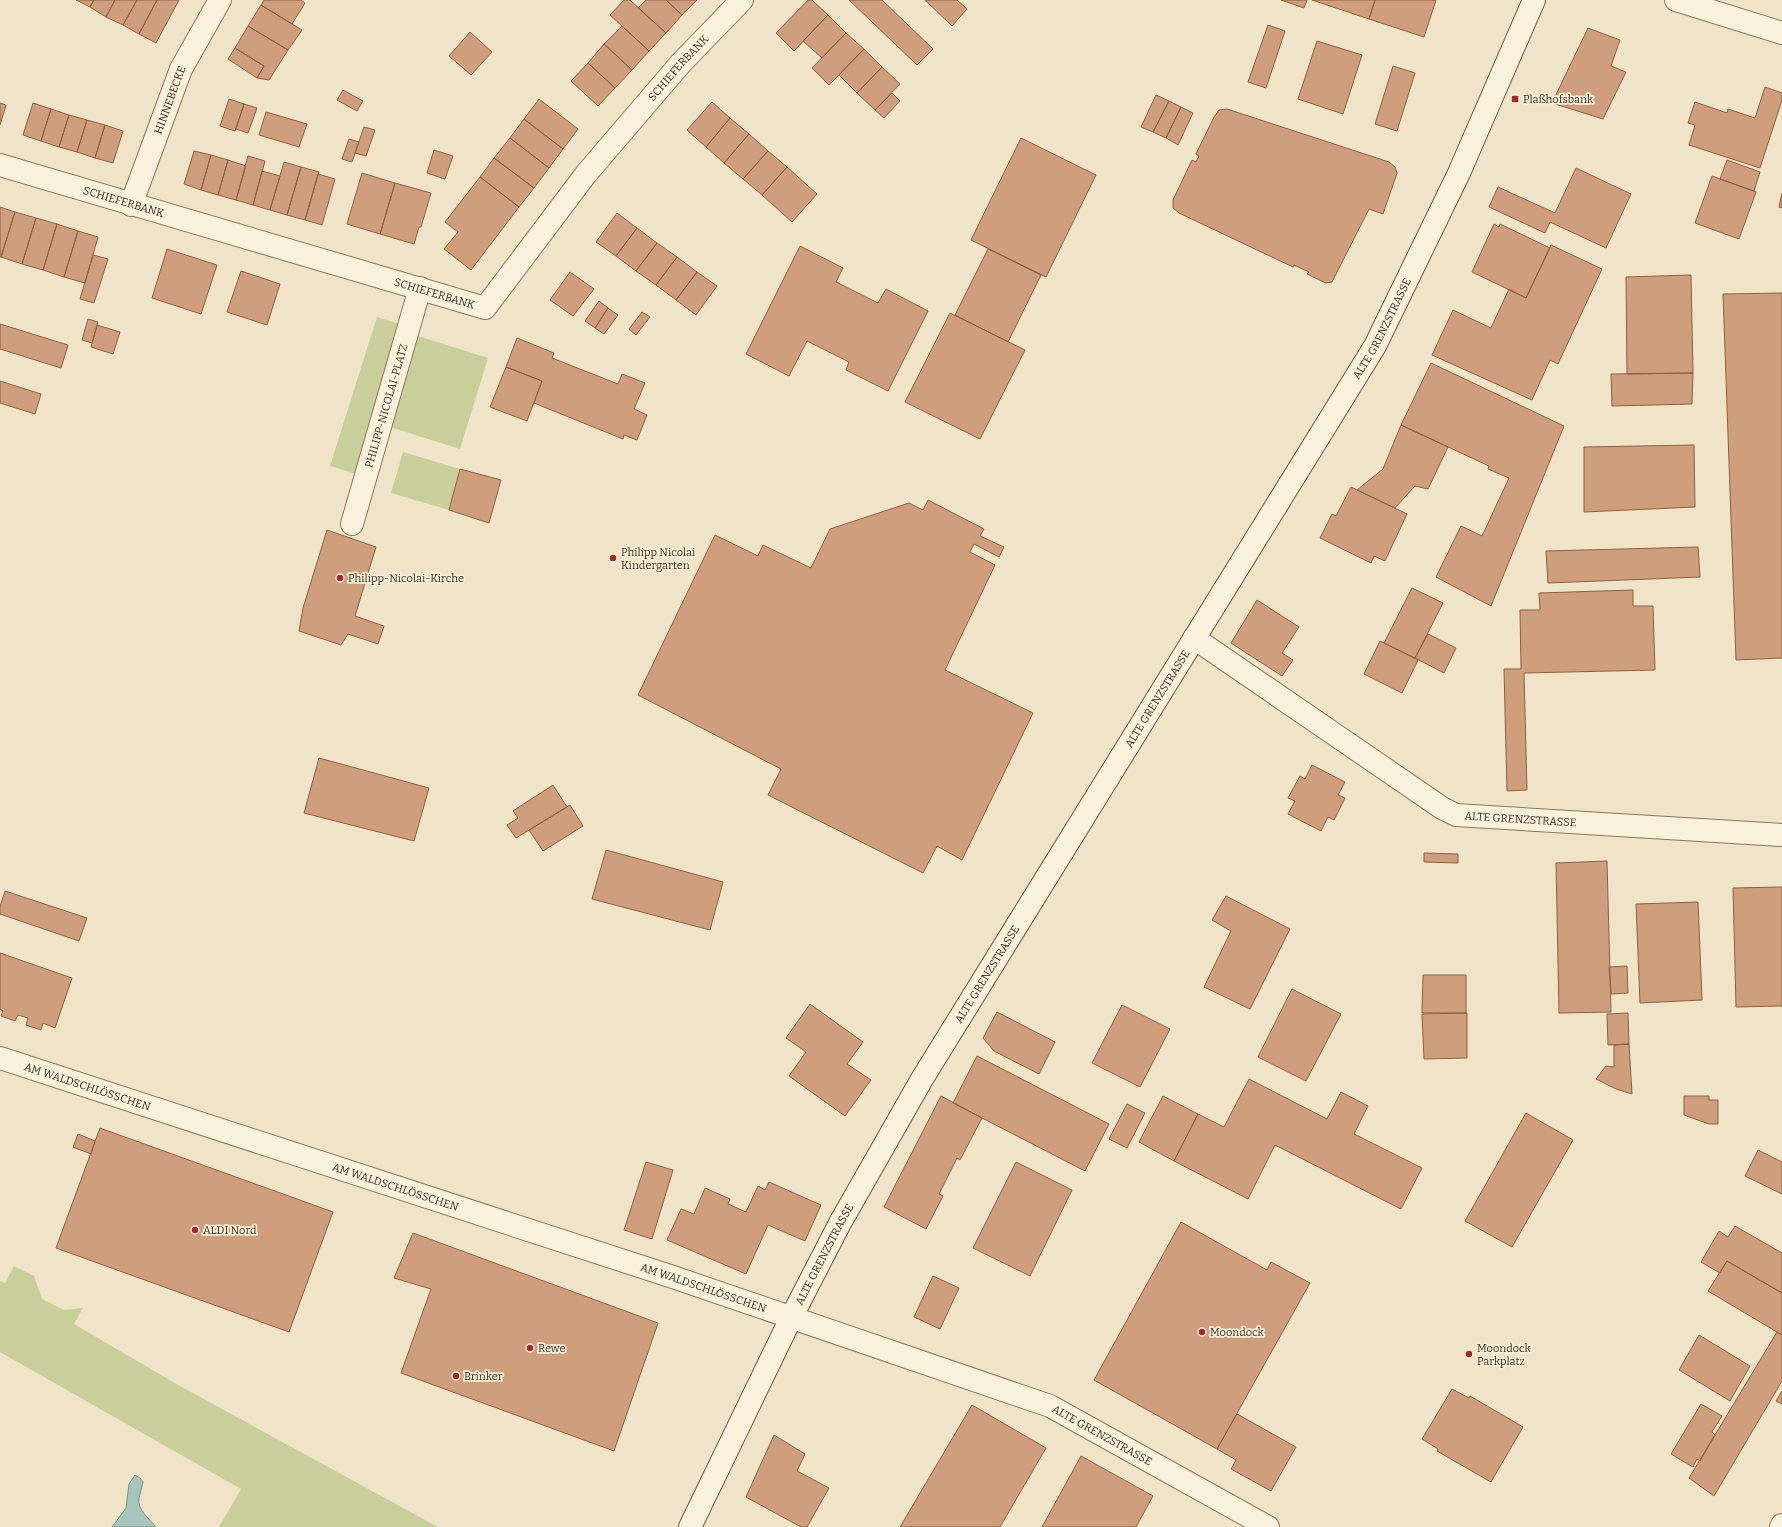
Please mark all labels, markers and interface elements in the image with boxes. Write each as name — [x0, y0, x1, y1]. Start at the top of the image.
street label: SCHIEFERBANK — [645, 32, 711, 103]
street label: HINNEBECKE — [151, 64, 188, 136]
place label: Plaßhofsbank — [1523, 93, 1594, 106]
marker: Plaßhofsbank — [1510, 94, 1520, 104]
street label: SCHIEFERBANK — [82, 183, 166, 220]
street label: SCHIEFERBANK — [392, 275, 477, 311]
street label: ALTE GRENZSTRASSE — [1350, 276, 1414, 381]
street label: PHILIPP-NICOLAI-PLATZ — [362, 342, 410, 469]
place label: Philipp Nicolai Kindergarten — [621, 546, 696, 572]
marker: Philipp Nicolai Kindergarten — [608, 553, 618, 563]
place label: Philipp-Nicolai-Kirche — [348, 572, 464, 585]
marker: Philipp-Nicolai-Kirche — [335, 573, 345, 583]
street label: ALTE GRENZSTRASSE — [1122, 647, 1192, 750]
street label: ALTE GRENZSTRASSE — [1464, 809, 1577, 829]
street label: ALTE GRENZSTRASSE — [952, 923, 1022, 1025]
street label: AM WALDSCHLÖSSCHEN — [23, 1060, 153, 1113]
street label: AM WALDSCHLÖSSCHEN — [331, 1160, 461, 1213]
street label: ALTE GRENZSTRASSE — [792, 1201, 856, 1307]
place label: ALDI Nord — [203, 1224, 257, 1237]
marker: ALDI Nord — [190, 1225, 200, 1235]
street label: AM WALDSCHLÖSSCHEN — [639, 1260, 768, 1315]
place label: Moondock — [1210, 1326, 1265, 1339]
marker: Moondock — [1197, 1327, 1207, 1337]
place label: Rewe — [538, 1342, 565, 1355]
place label: Moondock Parkplatz — [1477, 1342, 1532, 1368]
marker: Rewe — [525, 1343, 535, 1353]
marker: Moondock Parkplatz — [1464, 1349, 1474, 1359]
place label: Brinker — [464, 1370, 503, 1383]
marker: Brinker — [451, 1371, 461, 1381]
street label: ALTE GRENZSTRASSE — [1050, 1402, 1155, 1468]

